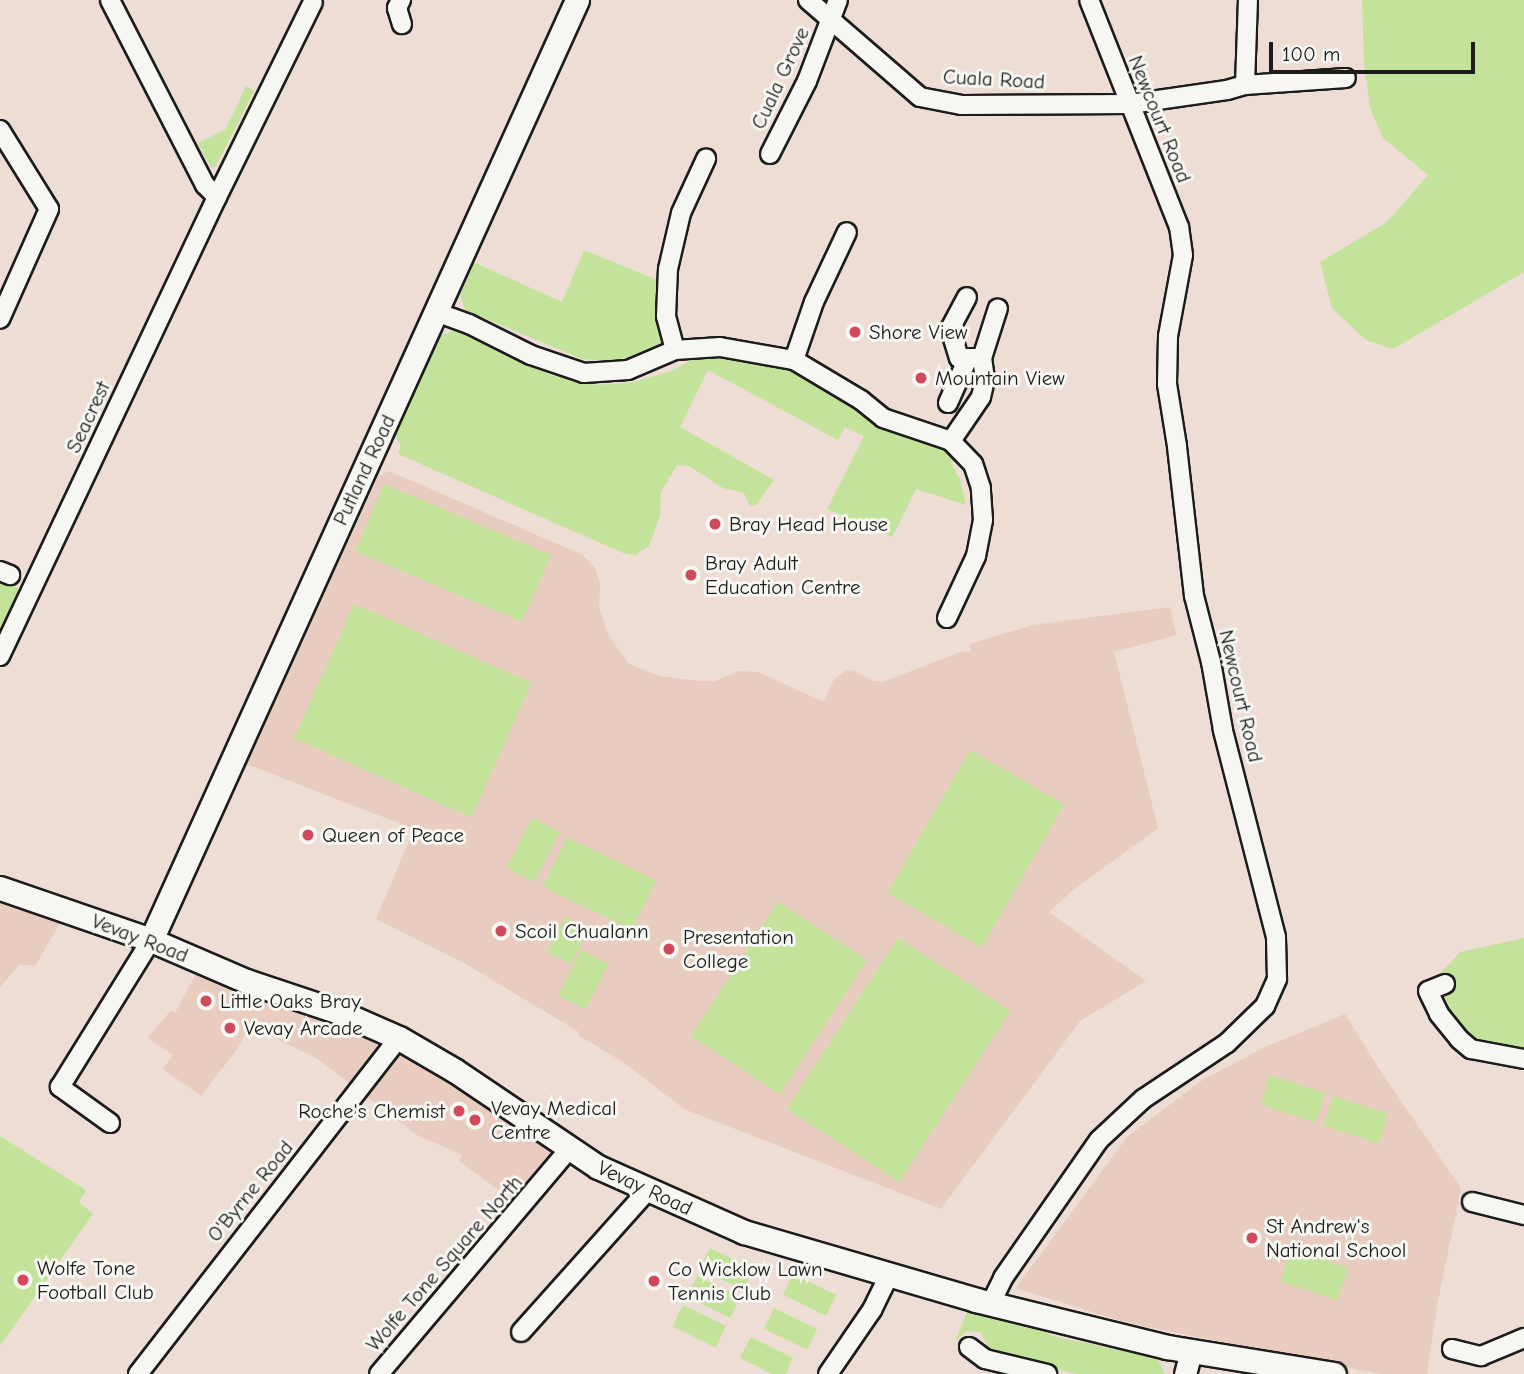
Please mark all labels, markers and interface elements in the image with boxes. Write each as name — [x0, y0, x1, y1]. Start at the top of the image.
street label: Cuala Grove — [745, 23, 815, 133]
scale bar — [1272, 28, 1478, 72]
text: 100 m — [1282, 42, 1340, 66]
street label: Newcourt Road — [1123, 52, 1197, 186]
street label: Cuala Road — [942, 64, 1046, 94]
place label: Shore View — [869, 319, 968, 345]
marker: Shore View — [847, 324, 863, 340]
place label: Mountain View — [935, 365, 1065, 391]
marker: Mountain View — [913, 370, 929, 386]
street label: Seacrest — [60, 377, 116, 457]
street label: Putland Road — [327, 411, 401, 529]
place label: Bray Head House — [729, 511, 888, 537]
marker: Bray Head House — [707, 516, 723, 532]
place label: Bray Adult Education Centre — [705, 550, 860, 600]
marker: Bray Adult Education Centre — [683, 567, 699, 583]
street label: Newcourt Road — [1214, 627, 1268, 765]
place label: Queen of Peace — [322, 822, 464, 848]
marker: Queen of Peace — [300, 827, 316, 843]
street label: Vevay Road — [88, 908, 192, 968]
place label: Scoil Chualann — [515, 918, 649, 944]
marker: Scoil Chualann — [493, 923, 509, 939]
place label: Presentation College — [683, 924, 794, 974]
marker: Presentation College — [661, 941, 677, 957]
place label: Little Oaks Bray — [220, 988, 361, 1014]
marker: Little Oaks Bray — [198, 993, 214, 1009]
place label: Vevay Arcade — [244, 1015, 363, 1041]
marker: Vevay Arcade — [222, 1020, 238, 1036]
place label: Vevay Medical Centre — [491, 1095, 617, 1145]
place label: Roche's Chemist — [298, 1098, 445, 1124]
marker: Roche's Chemist — [451, 1103, 467, 1119]
marker: Vevay Medical Centre — [465, 1110, 485, 1130]
street label: O'Byrne Road — [202, 1135, 298, 1247]
street label: Vevay Road — [594, 1155, 696, 1221]
street label: Wolfe Tone Square North — [361, 1170, 527, 1356]
place label: St Andrew's National School — [1266, 1213, 1406, 1263]
marker: St Andrew's National School — [1244, 1230, 1260, 1246]
place label: Wolfe Tone Football Club — [37, 1255, 154, 1305]
place label: Co Wicklow Lawn Tennis Club — [668, 1256, 823, 1306]
marker: Wolfe Tone Football Club — [15, 1272, 31, 1288]
marker: Co Wicklow Lawn Tennis Club — [646, 1273, 662, 1289]

